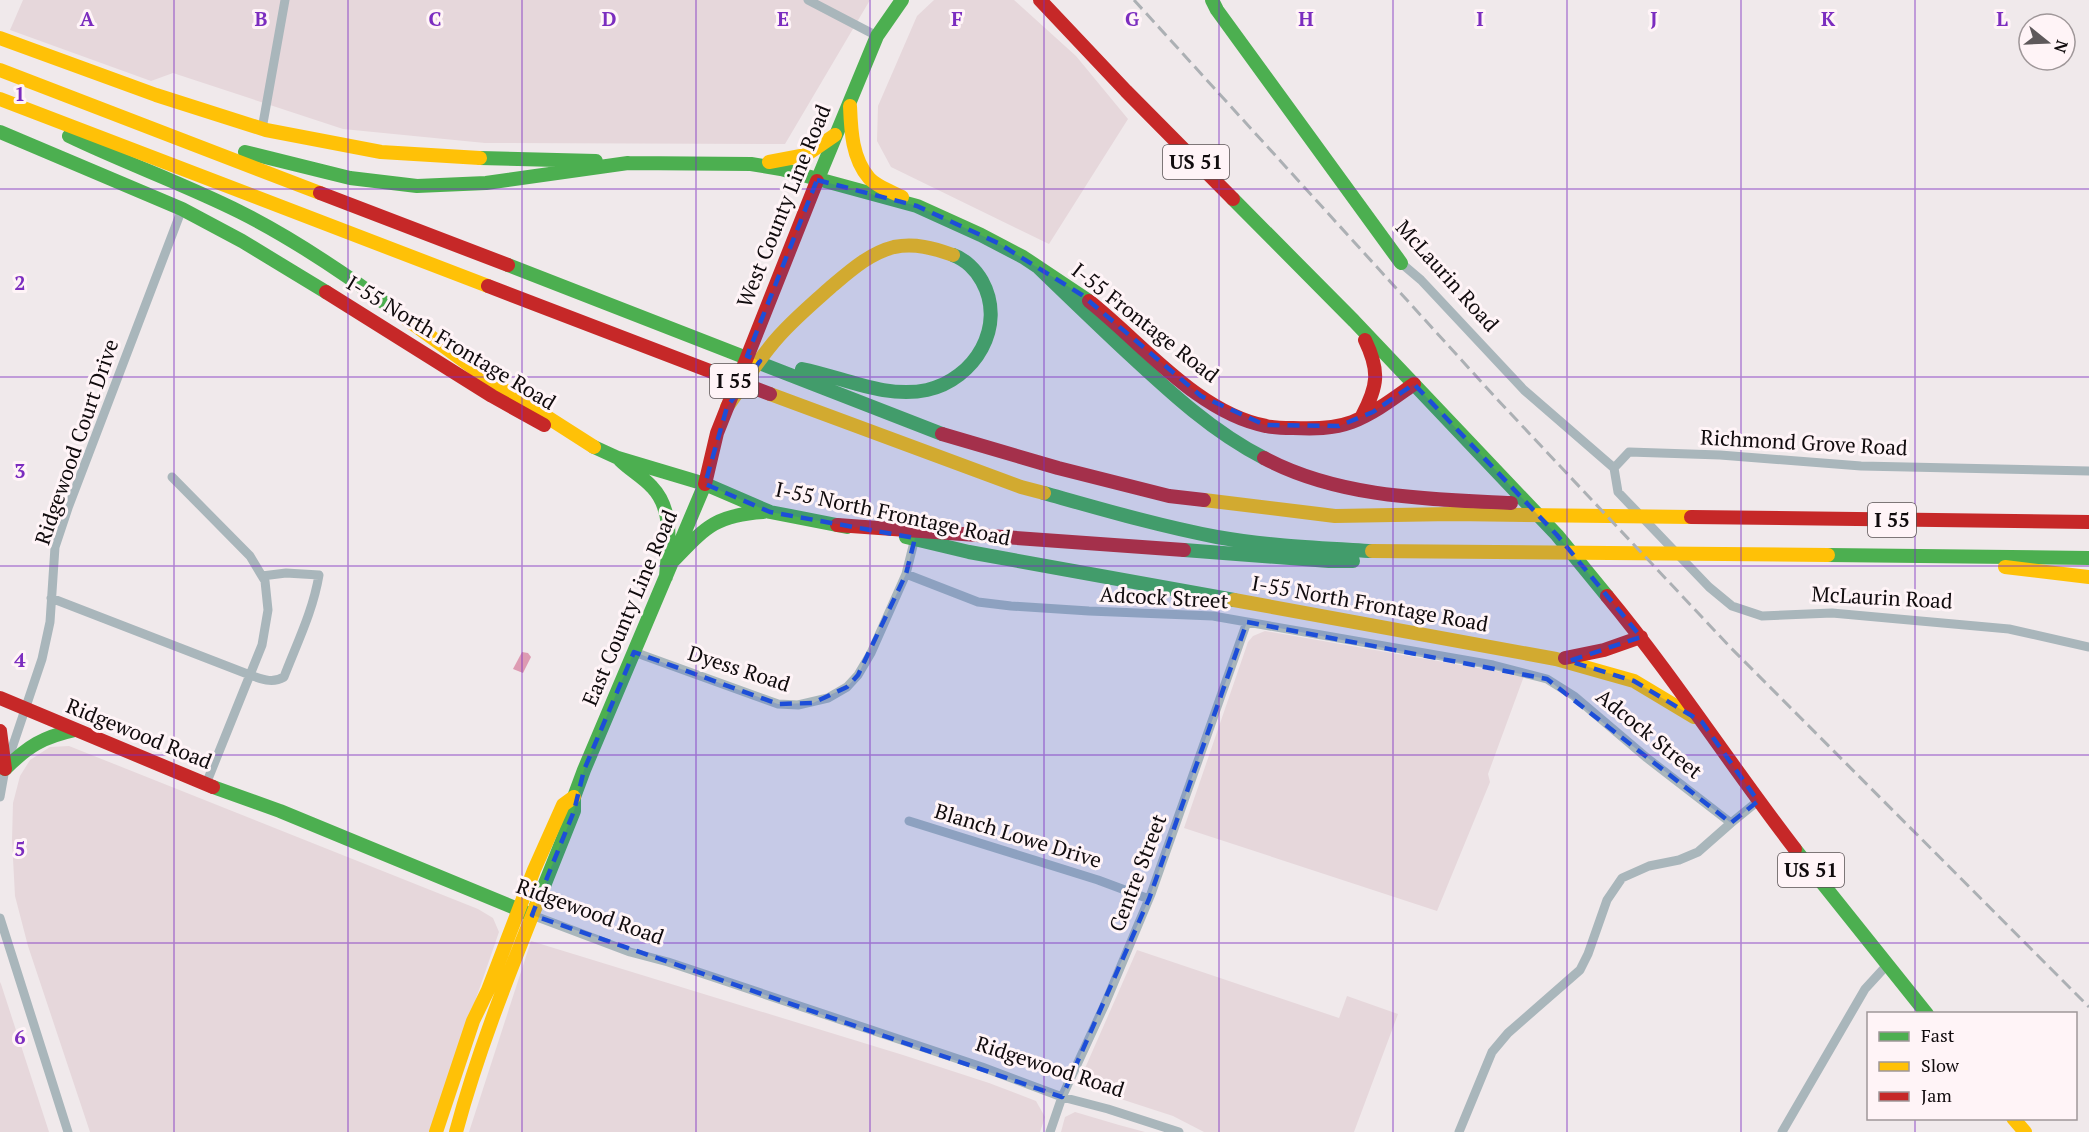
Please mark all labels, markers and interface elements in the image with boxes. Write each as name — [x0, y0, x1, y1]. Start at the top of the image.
text: A — [80, 5, 95, 32]
text: B — [255, 5, 268, 32]
text: C — [428, 5, 442, 32]
text: D — [602, 5, 616, 32]
text: E — [777, 5, 789, 32]
text: F — [951, 5, 963, 32]
text: G — [1125, 5, 1139, 32]
text: H — [1298, 5, 1314, 32]
text: I — [1476, 5, 1484, 32]
text: J — [1650, 5, 1658, 32]
text: K — [1821, 5, 1836, 32]
text: L — [1996, 5, 2008, 32]
north arrow — [2017, 12, 2077, 72]
text: N — [2049, 37, 2074, 56]
text: 1 — [14, 80, 26, 107]
street label: West County Line Road — [730, 100, 837, 311]
road number: US 51 — [1163, 145, 1229, 179]
street label: McLaurin Road — [1390, 214, 1506, 337]
street label: I-55 Frontage Road — [1066, 256, 1225, 389]
street label: I-55 North Frontage Road — [342, 268, 562, 416]
text: 2 — [14, 269, 26, 296]
street label: Ridgewood Court Drive — [28, 335, 124, 548]
road number: I 55 — [710, 364, 758, 398]
street label: Richmond Grove Road — [1700, 423, 1909, 461]
text: 3 — [14, 457, 26, 484]
street label: I-55 North Frontage Road — [773, 474, 1014, 552]
road number: I 55 — [1868, 503, 1916, 537]
street label: East County Line Road — [575, 505, 683, 710]
street label: I-55 North Frontage Road — [1250, 568, 1491, 638]
street label: McLaurin Road — [1811, 579, 1954, 615]
street label: Adcock Street — [1099, 580, 1229, 614]
street label: Dyess Road — [685, 638, 794, 698]
text: 4 — [14, 646, 26, 673]
street label: Adcock Street — [1591, 682, 1709, 785]
street label: Ridgewood Road — [62, 691, 217, 775]
street label: Blanch Lowe Drive — [931, 796, 1105, 874]
street label: Centre Street — [1102, 810, 1172, 935]
text: 5 — [14, 835, 26, 862]
road number: US 51 — [1778, 853, 1844, 887]
street label: Ridgewood Road — [513, 871, 668, 951]
legend — [1867, 1012, 2077, 1120]
text: 6 — [14, 1023, 26, 1050]
text: Fast — [1921, 1023, 1955, 1047]
street label: Ridgewood Road — [972, 1029, 1129, 1103]
text: Slow — [1921, 1053, 1960, 1077]
text: Jam — [1921, 1083, 1952, 1107]

